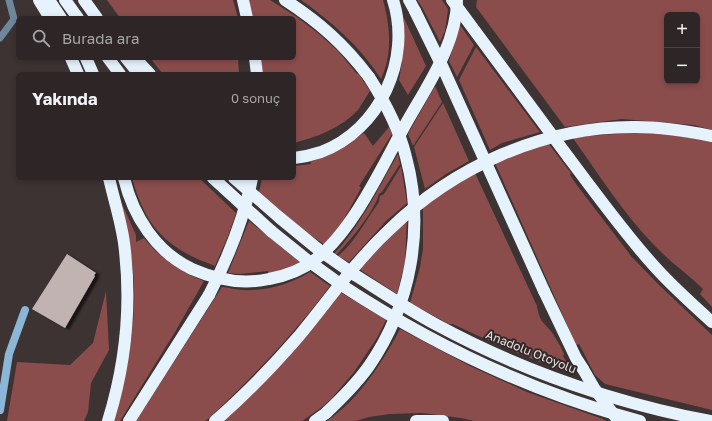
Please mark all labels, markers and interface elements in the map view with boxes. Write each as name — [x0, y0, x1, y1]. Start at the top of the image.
map controls — [664, 12, 700, 84]
button: + — [664, 12, 700, 48]
search box — [16, 16, 296, 60]
icon: search — [30, 27, 52, 49]
text: Burada ara — [62, 29, 139, 47]
button: − — [664, 48, 700, 84]
text: Yakında — [32, 88, 98, 109]
text: 0 sonuç — [231, 90, 280, 106]
street label: Anadolu Otoyolu — [484, 327, 579, 377]

